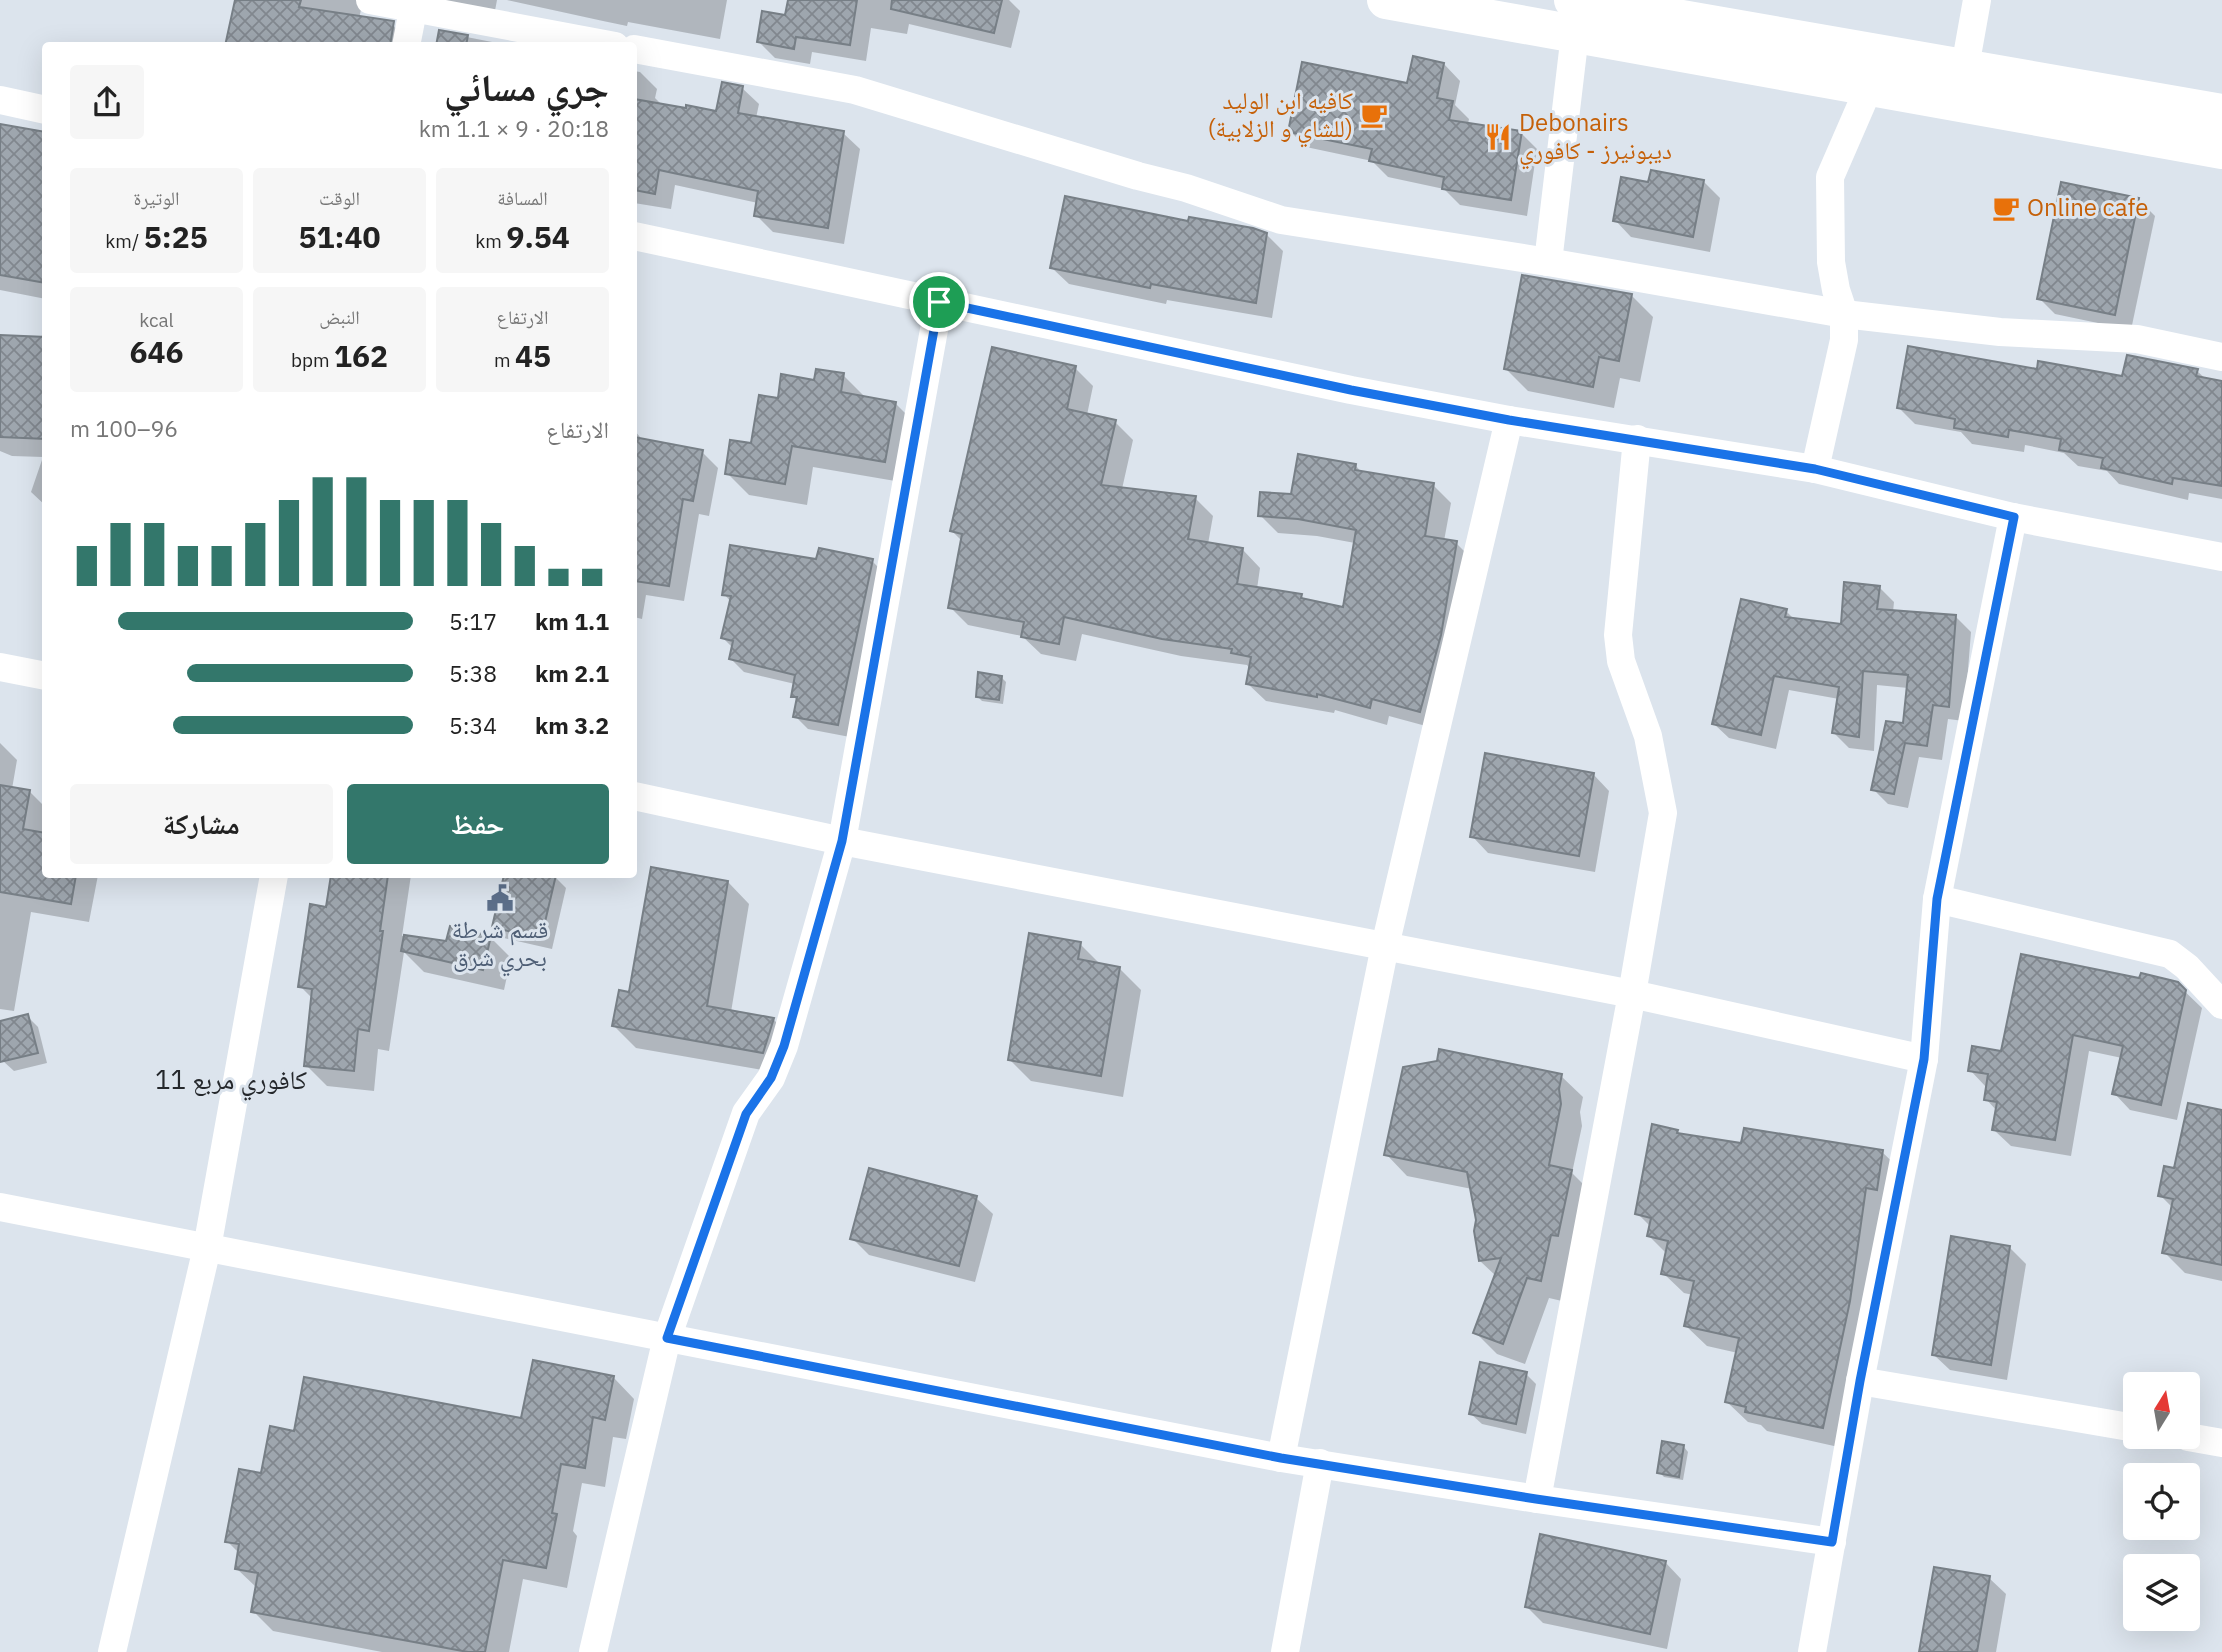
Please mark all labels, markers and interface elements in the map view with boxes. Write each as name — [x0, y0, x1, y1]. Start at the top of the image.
text: جري مسائي — [444, 62, 609, 111]
button: share — [70, 65, 144, 139]
place label: كافيه ابن الوليد (للشاي و الزلابية) — [1208, 84, 1353, 148]
cafe icon: كافيه ابن الوليد (للشاي و الزلابية) — [1359, 100, 1389, 130]
place label: Debonairs ديبونيرز - كافوري — [1519, 106, 1672, 170]
text: 20:18 · 9 × 1.1 km — [419, 113, 609, 143]
restaurant icon: Debonairs ديبونيرز - كافوري — [1483, 122, 1513, 152]
text: الوتيرة — [133, 186, 180, 210]
text: الوقت — [319, 186, 360, 210]
text: المسافة — [497, 186, 548, 210]
place label: Online cafe — [2027, 191, 2148, 223]
cafe icon: Online cafe — [1991, 193, 2021, 223]
text: 5:25 — [144, 217, 208, 256]
text: 51:40 — [299, 217, 380, 256]
text: 9.54 — [506, 217, 570, 256]
text: /km — [105, 229, 144, 253]
text: km — [475, 229, 506, 253]
pin — [909, 272, 969, 332]
icon: arrive — [920, 283, 958, 321]
text: النبض — [319, 305, 360, 329]
text: الارتفاع — [497, 305, 548, 329]
text: kcal — [139, 308, 174, 332]
text: 646 — [130, 332, 184, 371]
text: 162 — [334, 336, 388, 375]
text: 45 — [515, 336, 551, 375]
text: bpm — [291, 348, 334, 372]
text: m — [494, 348, 515, 372]
text: 96–100 m — [70, 413, 178, 443]
text: الارتفاع — [546, 414, 609, 444]
text: 5:17 — [449, 606, 497, 636]
text: 1.1 km — [535, 606, 609, 636]
text: 5:38 — [449, 658, 497, 688]
text: 2.1 km — [535, 658, 609, 688]
text: 5:34 — [449, 710, 497, 740]
text: 3.2 km — [535, 710, 609, 740]
button: مشاركة — [70, 784, 333, 864]
button: حفظ — [347, 784, 609, 864]
public building icon: قسم شرطة بحري شرق — [485, 883, 515, 913]
place label: قسم شرطة بحري شرق — [452, 913, 548, 977]
district label: كافوري مربع 11 — [155, 1062, 307, 1101]
north arrow — [2123, 1372, 2200, 1449]
map controls — [2123, 1372, 2200, 1631]
button: locate — [2123, 1463, 2200, 1540]
button: layers — [2123, 1554, 2200, 1631]

